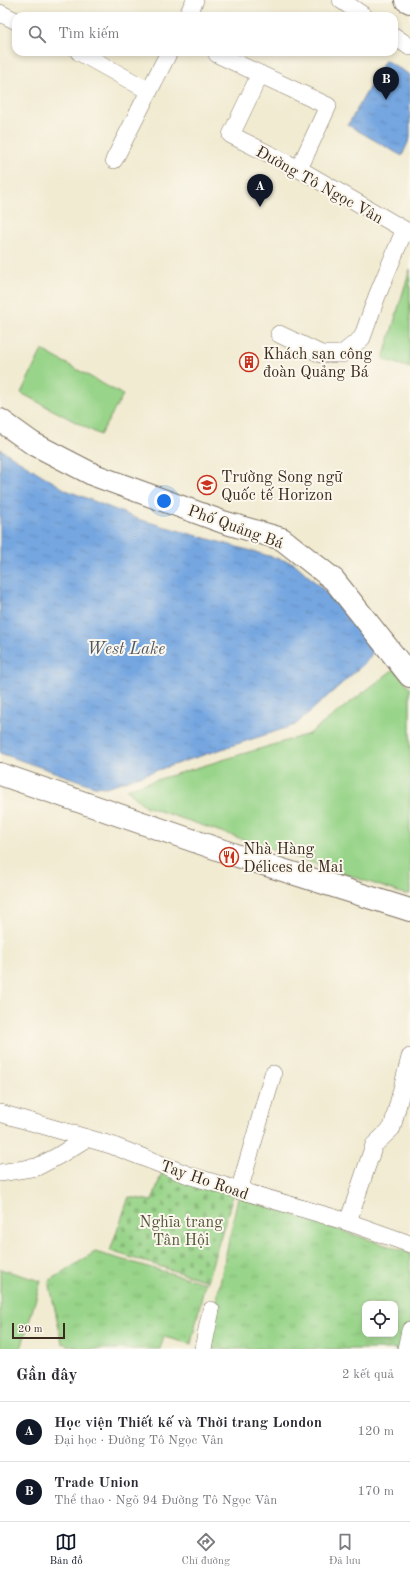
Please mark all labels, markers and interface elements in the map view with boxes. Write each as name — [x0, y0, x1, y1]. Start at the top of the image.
search box — [12, 12, 398, 56]
icon: search — [26, 23, 48, 45]
text: Tìm kiếm — [58, 27, 120, 42]
pin: B — [373, 67, 399, 100]
street label: Đường Tô Ngọc Vân — [253, 144, 386, 228]
pin: A — [247, 174, 273, 207]
place label: Khách sạn công đoàn Quảng Bá — [263, 347, 372, 381]
building icon: Khách sạn công đoàn Quảng Bá — [238, 351, 260, 373]
place label: Trường Song ngữ Quốc tế Horizon — [221, 470, 343, 504]
school or university icon: Trường Song ngữ Quốc tế Horizon — [196, 474, 218, 496]
your location — [154, 491, 174, 511]
street label: Phố Quảng Bá — [185, 501, 286, 553]
water label: West Lake — [87, 641, 165, 658]
place label: Nhà Hàng Délices de Mai — [243, 842, 343, 876]
restaurant icon: Nhà Hàng Délices de Mai — [218, 846, 240, 868]
street label: Tay Ho Road — [158, 1158, 250, 1203]
park label: Nghĩa trang Tân Hội — [139, 1215, 223, 1249]
map controls — [362, 1301, 398, 1337]
button: locate — [362, 1301, 398, 1337]
scale bar — [12, 1321, 65, 1340]
text: 20 m — [18, 1324, 43, 1335]
text: Gần đây — [16, 1367, 77, 1384]
text: 2 kết quả — [342, 1368, 394, 1381]
text: Học viện Thiết kế và Thời trang London — [54, 1416, 322, 1431]
text: A — [24, 1425, 34, 1438]
text: 120 m — [357, 1425, 394, 1438]
text: Đại học · Đường Tô Ngọc Vân — [54, 1434, 224, 1447]
text: Trade Union — [54, 1476, 139, 1491]
text: B — [24, 1485, 34, 1498]
text: 170 m — [357, 1485, 394, 1498]
text: Thể thao · Ngõ 94 Đường Tô Ngọc Vân — [54, 1494, 277, 1507]
tab: Bản đồ — [49, 1531, 83, 1569]
tab: Chỉ đường — [182, 1531, 230, 1569]
tab: Đã lưu — [329, 1531, 361, 1569]

